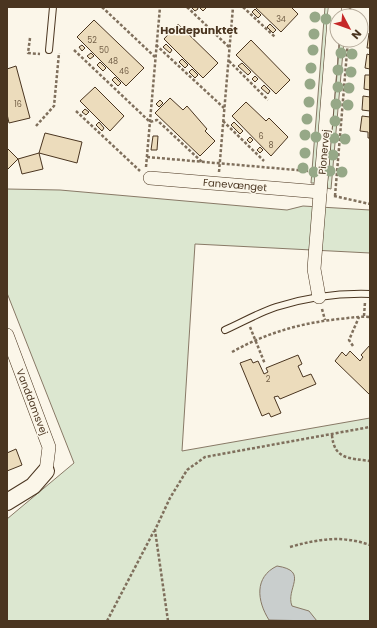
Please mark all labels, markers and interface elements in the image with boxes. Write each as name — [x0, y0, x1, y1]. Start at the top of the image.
north arrow — [329, 8, 369, 48]
house number: 34 — [276, 14, 286, 25]
district label: Holdepunktet — [160, 22, 238, 38]
text: N — [348, 26, 365, 43]
house number: 52 — [87, 35, 97, 46]
house number: 50 — [99, 45, 109, 56]
house number: 48 — [108, 56, 118, 67]
house number: 46 — [119, 66, 129, 77]
house number: 16 — [14, 99, 22, 110]
street label: Pionervej — [315, 129, 333, 175]
house number: 6 — [258, 131, 264, 142]
house number: 8 — [268, 140, 274, 151]
street label: Fanevænget — [202, 175, 268, 195]
street label: Vanddamsvej — [12, 367, 52, 437]
house number: 2 — [266, 374, 271, 385]

